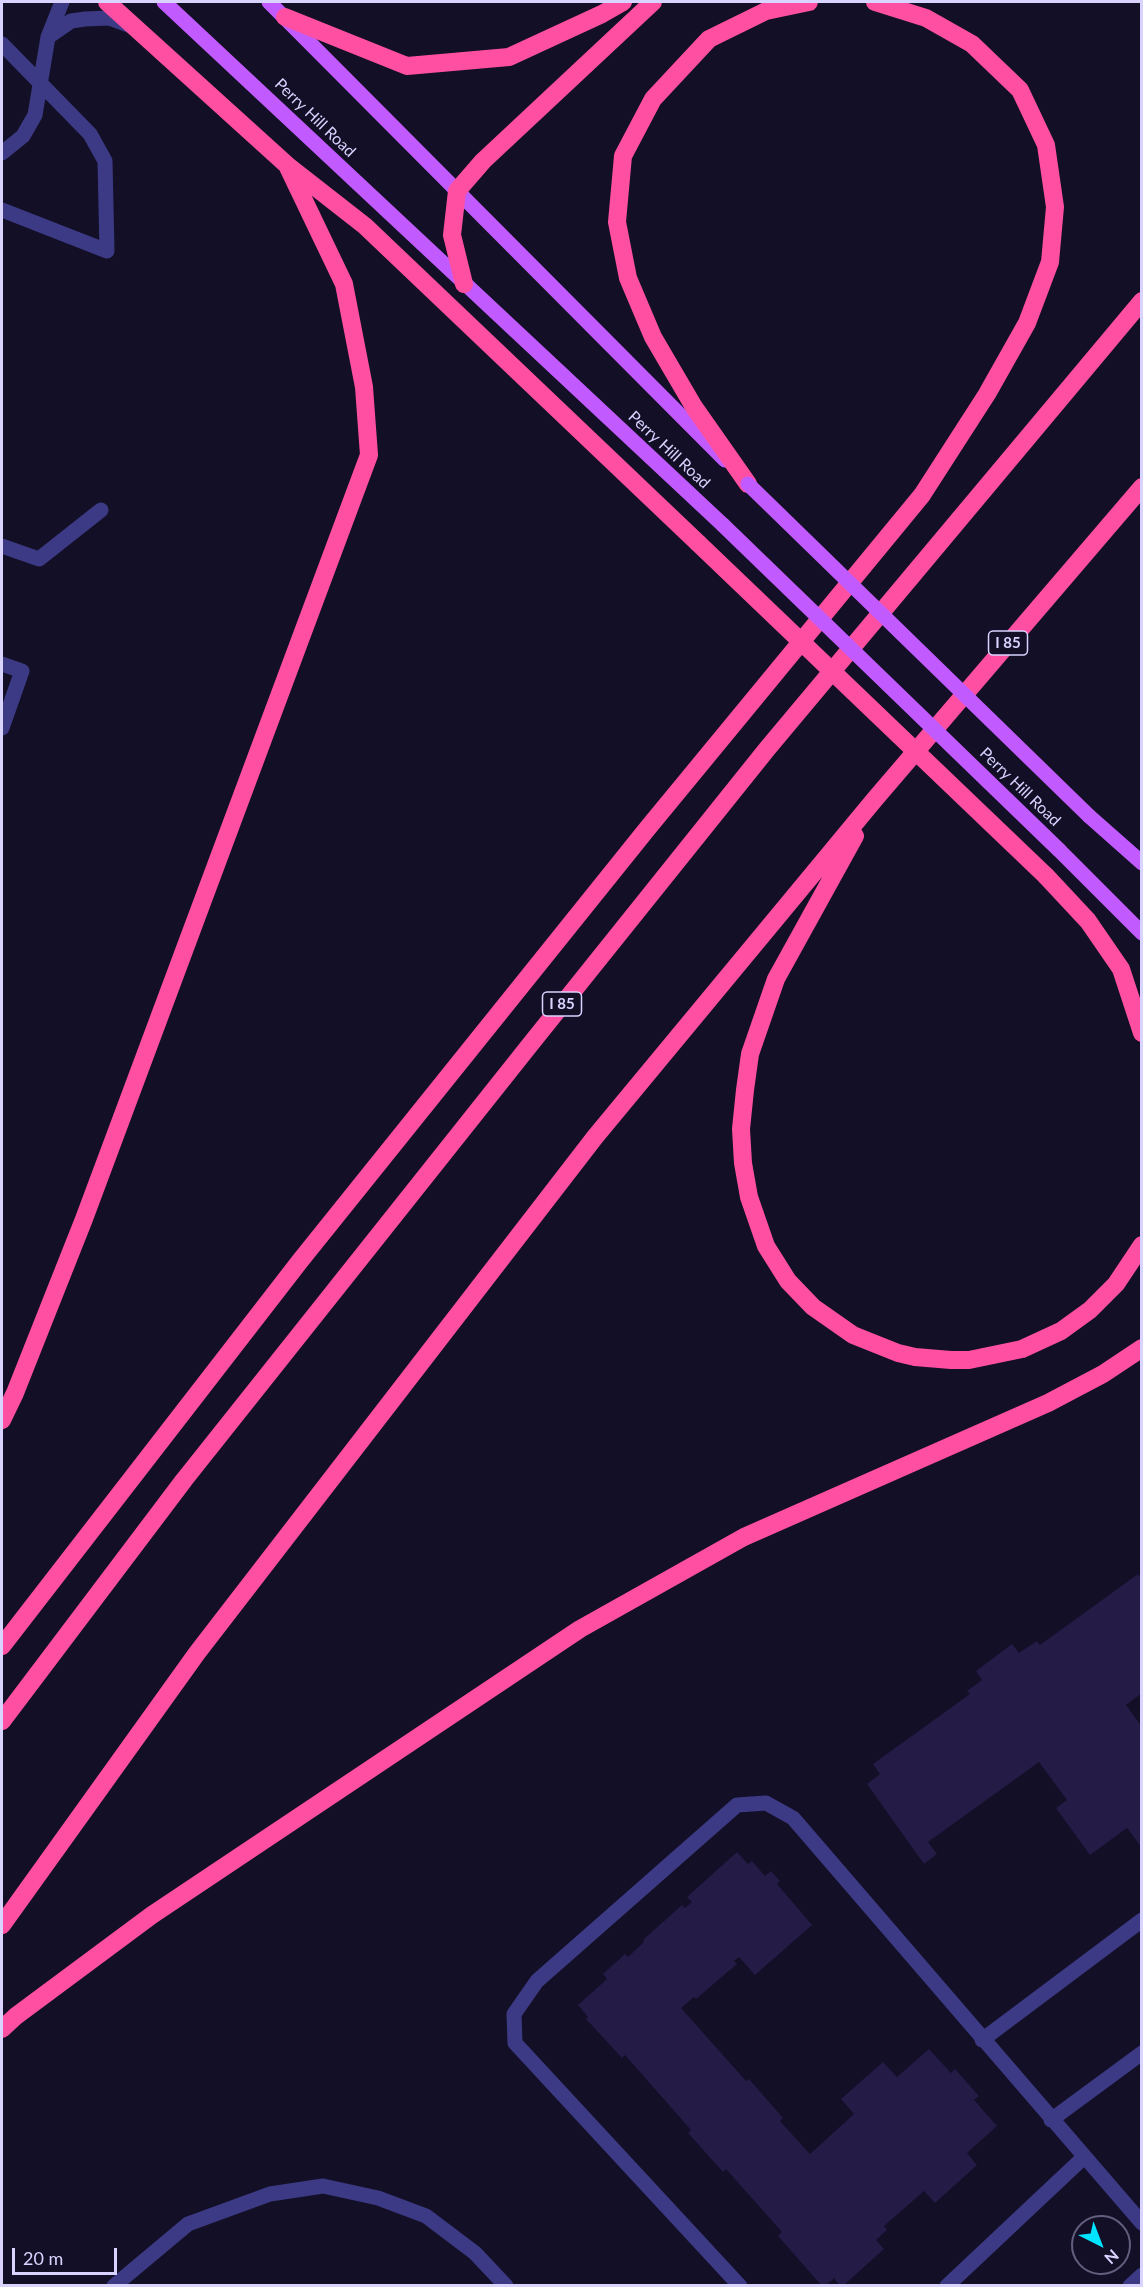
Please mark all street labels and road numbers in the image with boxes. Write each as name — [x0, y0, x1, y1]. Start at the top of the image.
street label: Perry Hill Road — [271, 75, 359, 161]
street label: Perry Hill Road — [624, 407, 714, 493]
road number: I 85 — [988, 631, 1028, 655]
street label: Perry Hill Road — [976, 744, 1064, 830]
road number: I 85 — [542, 992, 582, 1016]

